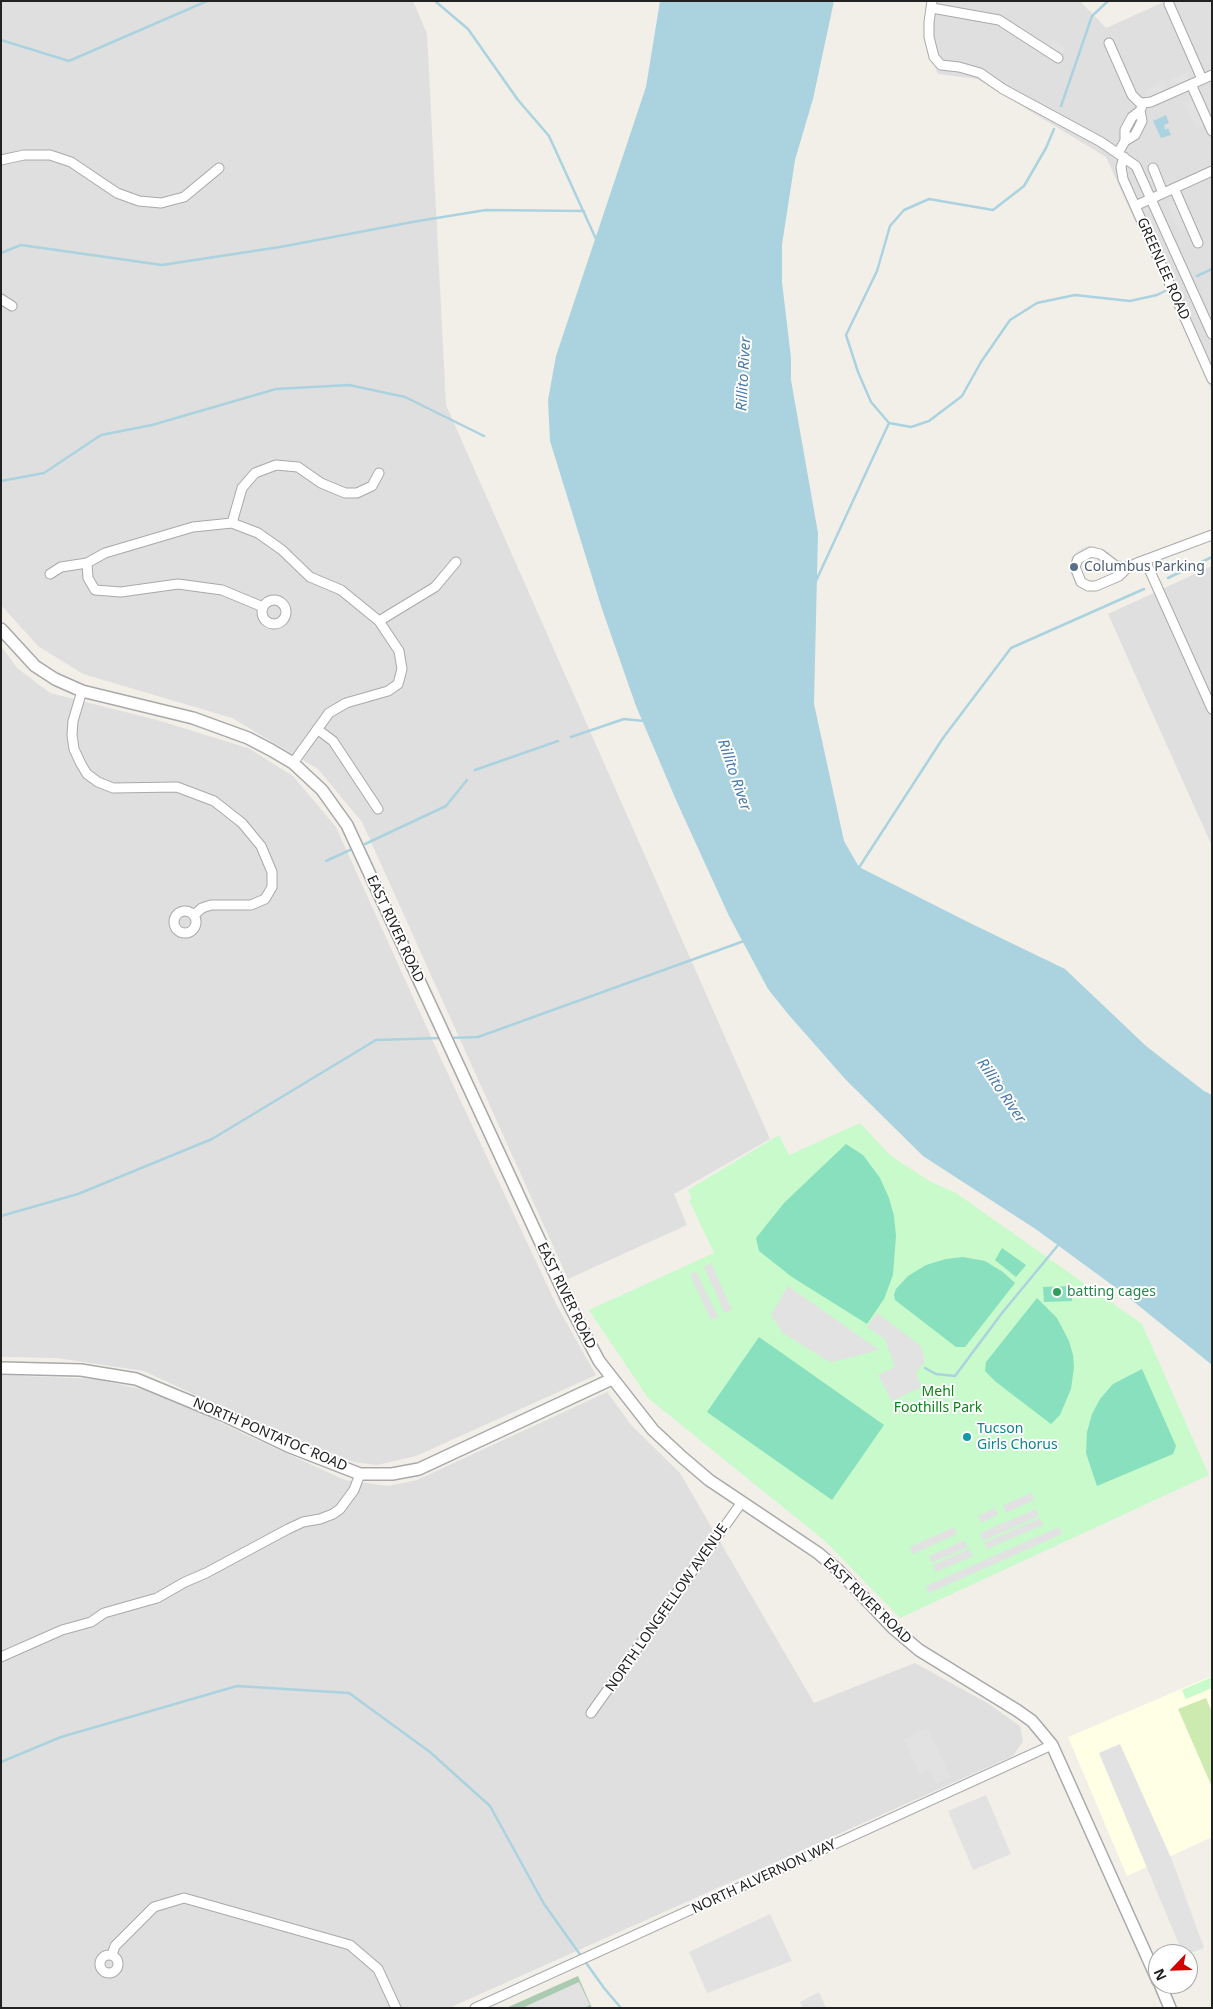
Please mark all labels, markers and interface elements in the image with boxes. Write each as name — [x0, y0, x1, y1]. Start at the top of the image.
street label: GREENLEE ROAD — [1133, 215, 1193, 323]
water label: Rillito River — [733, 336, 755, 412]
place label: Columbus Parking — [1084, 559, 1205, 575]
marker: Columbus Parking — [1068, 561, 1080, 573]
water label: Rillito River — [713, 737, 755, 813]
street label: EAST RIVER ROAD — [363, 873, 427, 985]
water label: Rillito River — [973, 1055, 1029, 1127]
street label: EAST RIVER ROAD — [533, 1240, 599, 1352]
place label: batting cages — [1067, 1284, 1156, 1300]
marker: batting cages — [1051, 1286, 1063, 1298]
park label: Mehl Foothills Park — [894, 1384, 982, 1416]
street label: NORTH PONTATOC ROAD — [190, 1395, 350, 1475]
place label: Tucson Girls Chorus — [977, 1421, 1058, 1454]
marker: Tucson Girls Chorus — [961, 1431, 973, 1443]
street label: NORTH LONGFELLOW AVENUE — [602, 1521, 732, 1695]
street label: EAST RIVER ROAD — [819, 1555, 915, 1647]
street label: NORTH ALVERNON WAY — [689, 1836, 839, 1918]
north arrow — [1148, 1944, 1198, 1994]
text: N — [1149, 1966, 1171, 1984]

